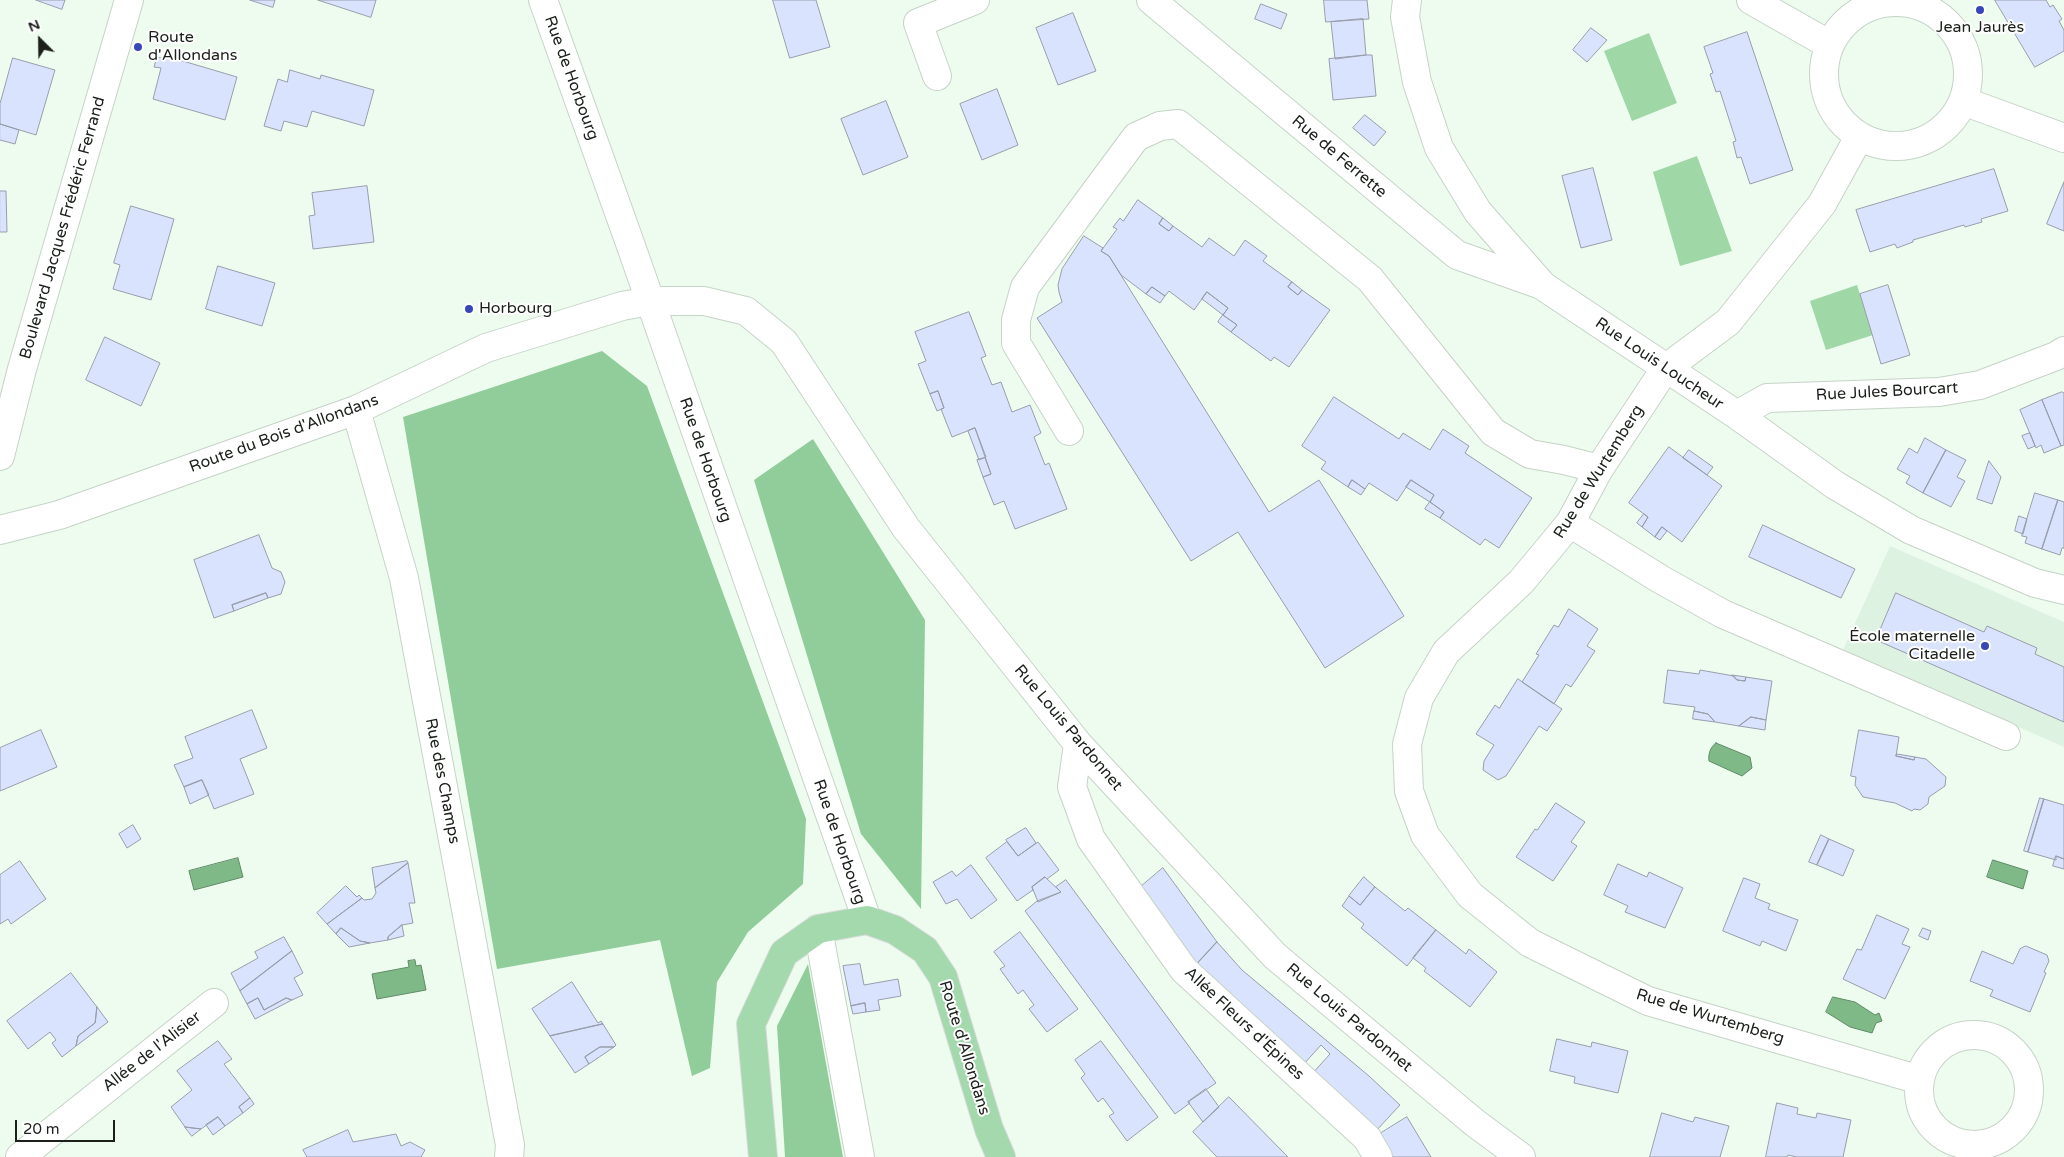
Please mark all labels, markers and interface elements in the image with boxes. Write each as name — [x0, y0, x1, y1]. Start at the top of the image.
marker: Jean Jaurès — [1974, 4, 1986, 16]
street label: Rue de Horbourg — [540, 13, 602, 143]
north arrow — [15, 15, 65, 65]
text: N — [25, 16, 42, 36]
place label: Jean Jaurès — [1936, 18, 2024, 38]
place label: Route d'Allondans — [148, 28, 237, 66]
marker: Route d'Allondans — [132, 41, 144, 53]
street label: Boulevard Jacques Frédéric Ferrand — [16, 95, 110, 361]
street label: Rue de Ferrette — [1288, 112, 1390, 202]
place label: Horbourg — [479, 299, 552, 319]
marker: Horbourg — [463, 303, 475, 315]
street label: Rue Louis Loucheur — [1591, 314, 1727, 414]
street label: Rue Jules Bourcart — [1815, 379, 1959, 405]
street label: Route du Bois d'Allondans — [187, 391, 381, 477]
street label: Rue de Horbourg — [675, 395, 735, 525]
street label: Rue de Wurtemberg — [1550, 402, 1648, 542]
place label: École maternelle Citadelle — [1849, 627, 1975, 665]
marker: École maternelle Citadelle — [1979, 640, 1991, 652]
street label: Rue Louis Pardonnet — [1010, 661, 1126, 795]
street label: Rue des Champs — [420, 717, 464, 845]
street label: Rue de Horbourg — [809, 777, 869, 907]
street label: Rue Louis Pardonnet — [1282, 960, 1416, 1076]
street label: Allée Fleurs d'Épines — [1180, 964, 1308, 1084]
street label: Route d'Allondans — [934, 978, 994, 1118]
street label: Rue de Wurtemberg — [1634, 985, 1786, 1049]
street label: Allée de l'Alisier — [99, 1008, 205, 1096]
scale bar — [18, 1110, 118, 1142]
text: 20 m — [23, 1120, 60, 1138]

